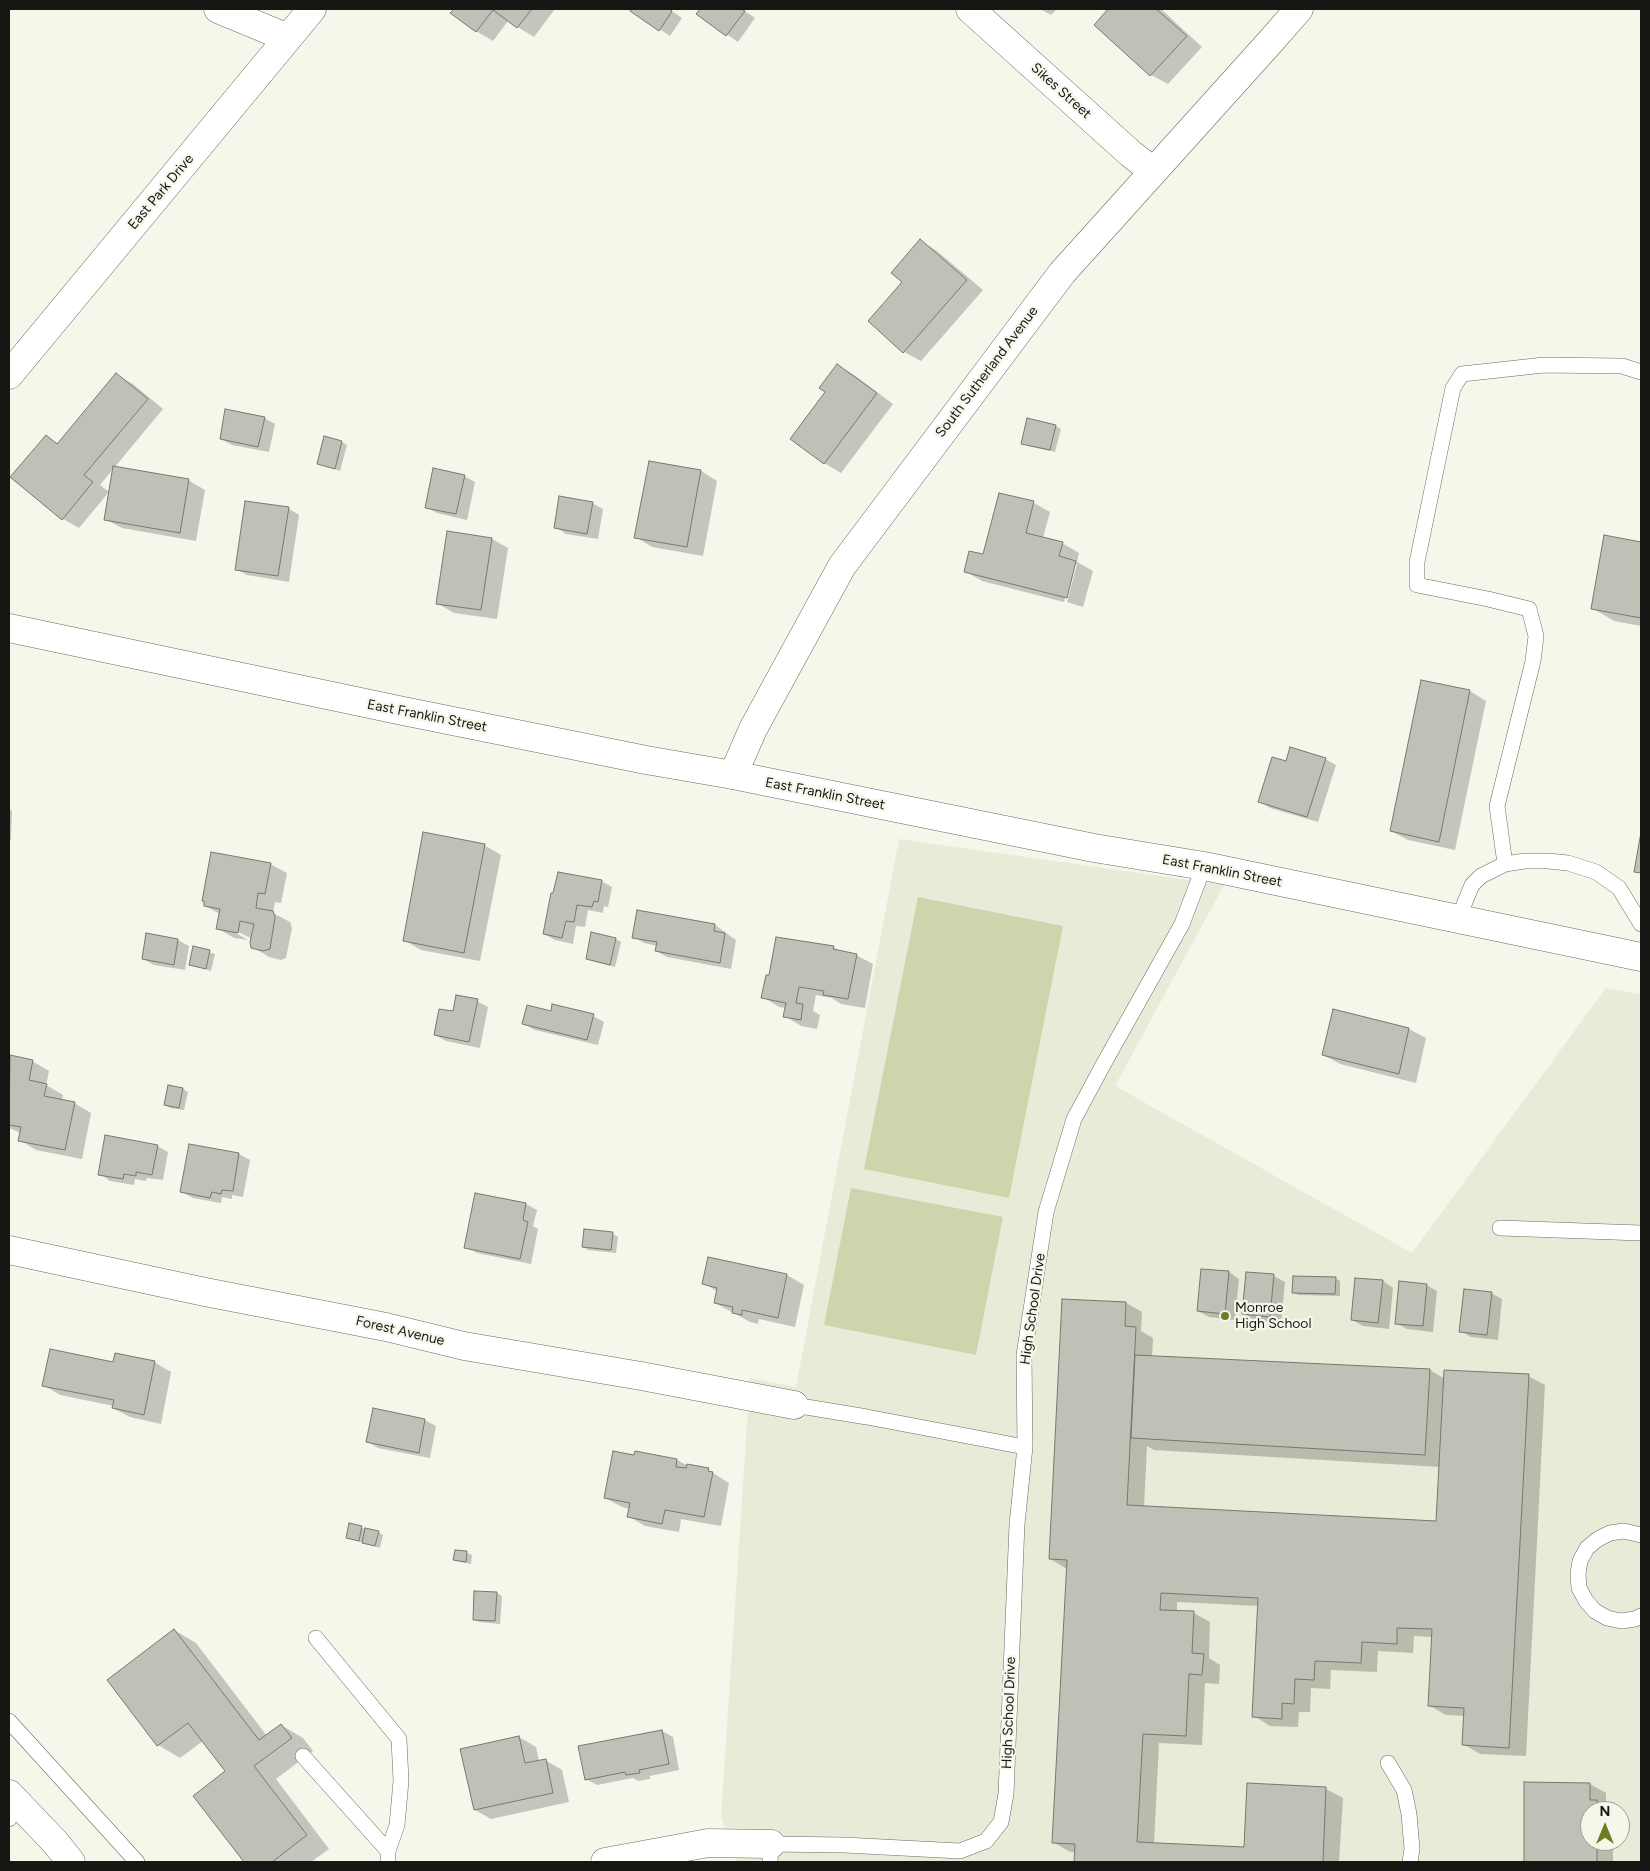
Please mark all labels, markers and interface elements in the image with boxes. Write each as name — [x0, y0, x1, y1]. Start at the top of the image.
street label: Sikes Street — [1027, 60, 1095, 122]
street label: East Park Drive — [125, 151, 197, 233]
street label: South Sutherland Avenue — [932, 303, 1042, 441]
street label: East Franklin Street — [366, 696, 488, 736]
street label: East Franklin Street — [764, 774, 886, 814]
street label: East Franklin Street — [1161, 851, 1283, 891]
street label: High School Drive — [1017, 1252, 1049, 1366]
place label: Monroe High School — [1235, 1300, 1312, 1332]
marker: Monroe High School — [1219, 1310, 1231, 1322]
street label: Forest Avenue — [354, 1313, 446, 1349]
street label: High School Drive — [999, 1657, 1019, 1769]
north arrow — [1580, 1801, 1630, 1851]
text: N — [1600, 1803, 1610, 1820]

